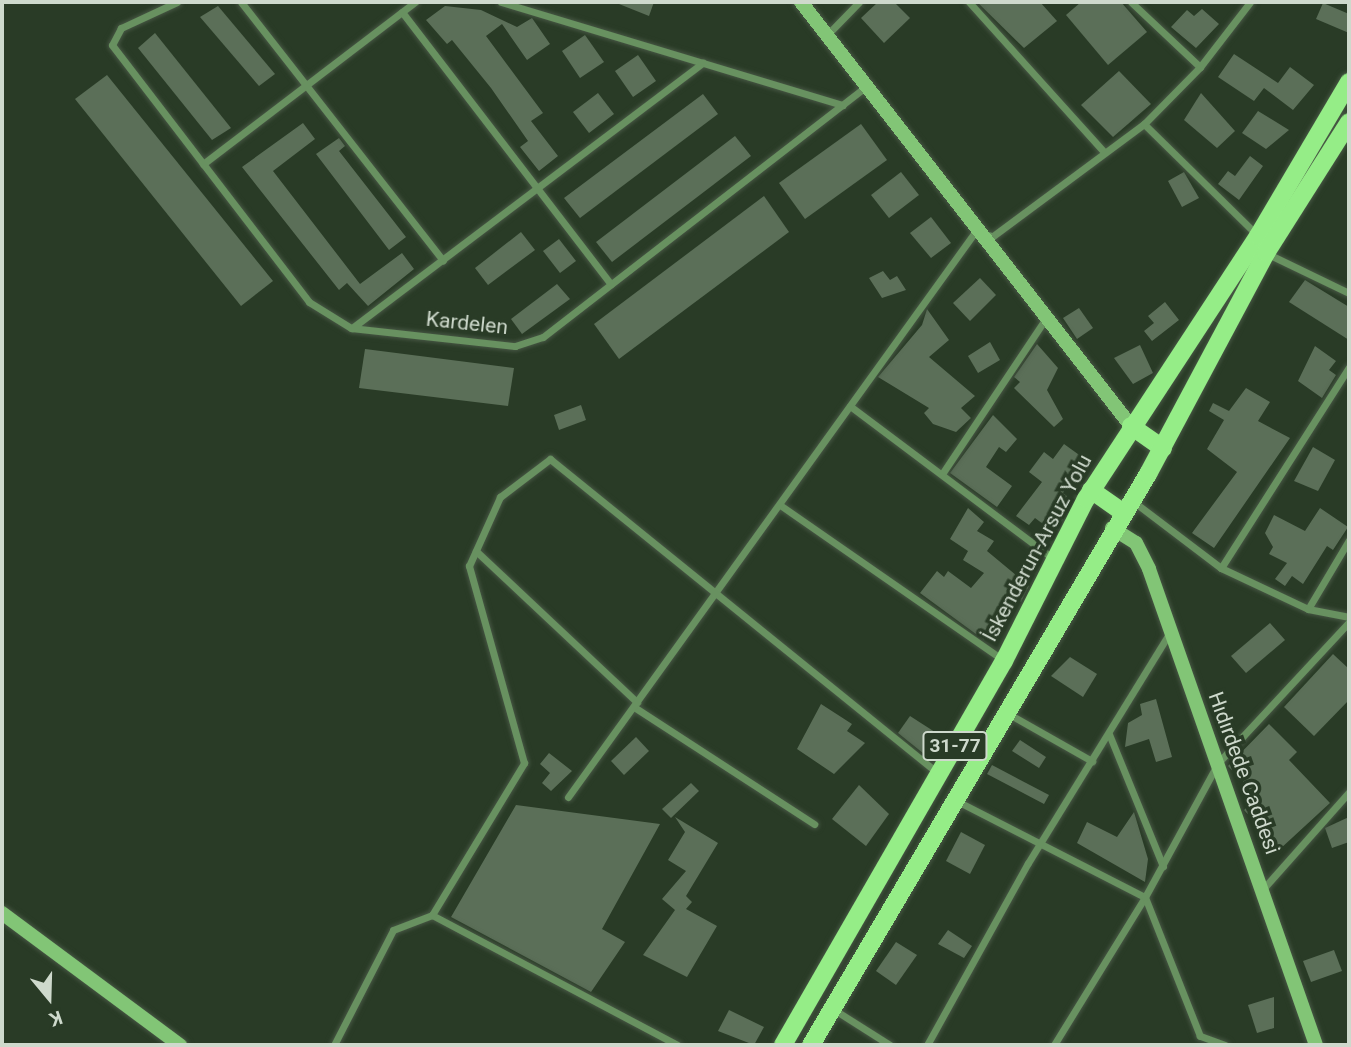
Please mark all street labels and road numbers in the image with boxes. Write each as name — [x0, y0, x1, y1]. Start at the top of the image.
street label: Kardelen — [425, 306, 509, 340]
street label: İskenderun-Arsuz Yolu — [977, 450, 1097, 646]
street label: Hıdırdede Caddesi — [1203, 688, 1285, 858]
road number: 31-77 — [922, 730, 988, 762]

